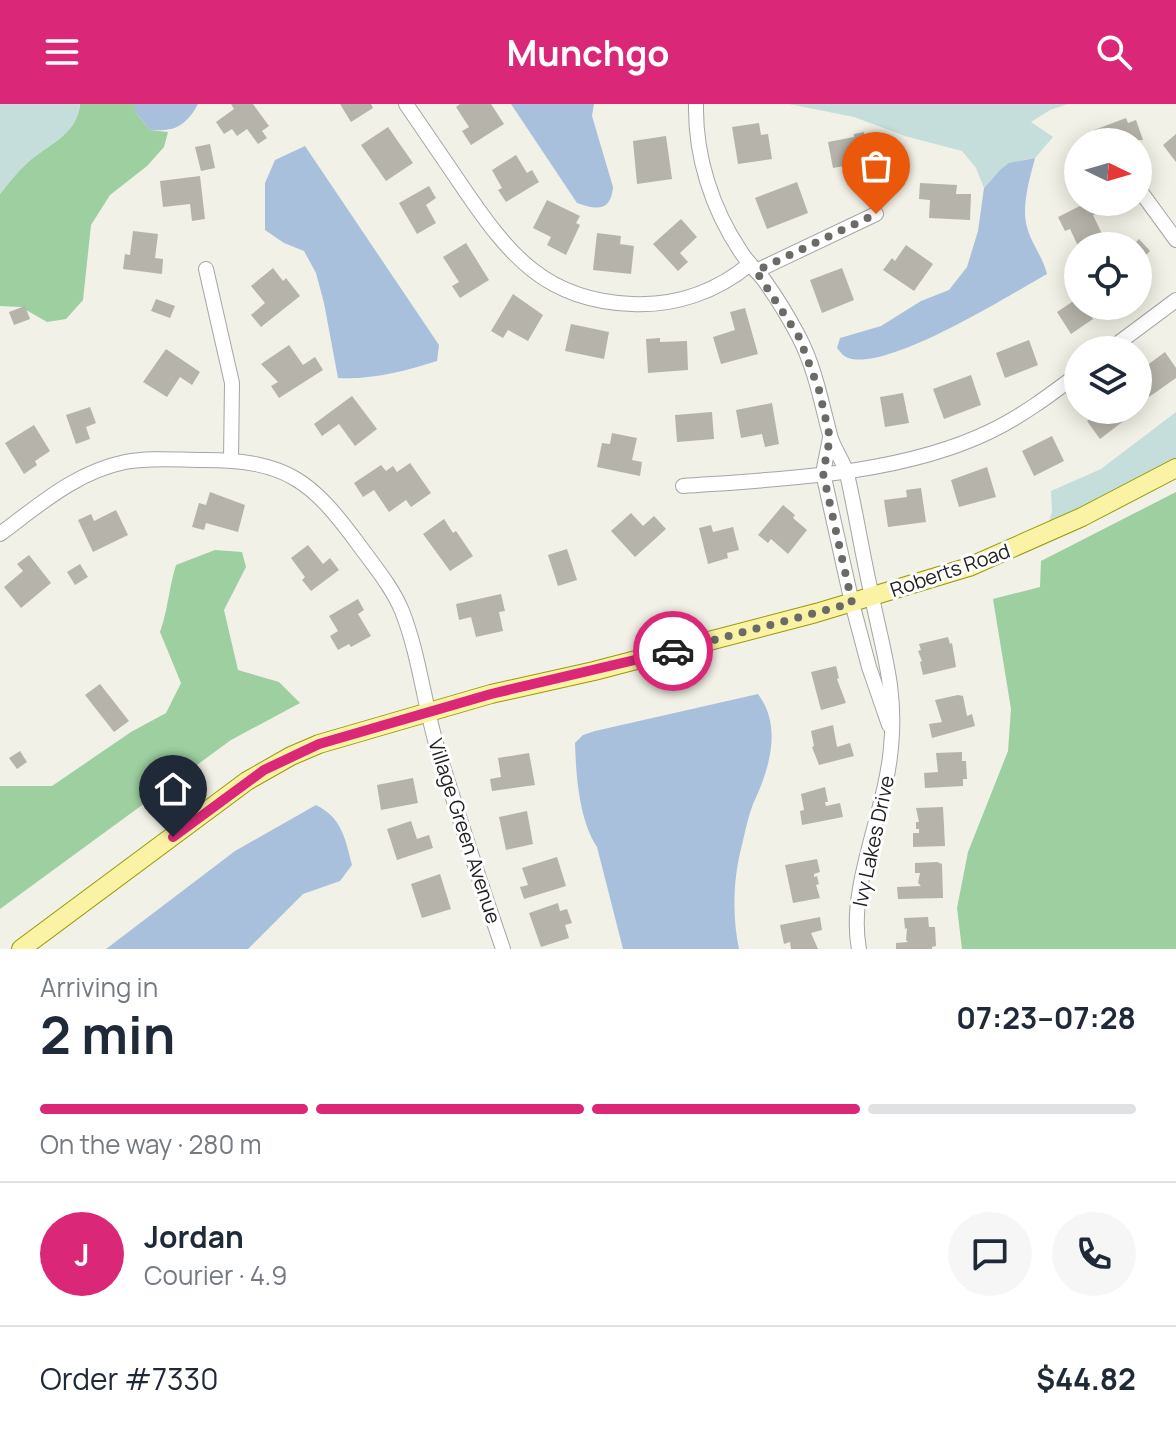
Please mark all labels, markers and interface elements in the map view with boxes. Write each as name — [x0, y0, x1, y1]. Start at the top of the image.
text: Munchgo — [506, 28, 670, 77]
icon: menu — [40, 30, 84, 74]
icon: search — [1092, 30, 1136, 74]
north arrow — [1064, 128, 1152, 216]
map controls — [1064, 128, 1152, 424]
pin — [842, 132, 910, 214]
icon: bag — [854, 144, 898, 188]
button: locate — [1064, 232, 1152, 320]
button: layers — [1064, 336, 1152, 424]
street label: Roberts Road — [886, 537, 1014, 603]
courier — [633, 611, 713, 691]
icon: car — [651, 629, 695, 673]
street label: Village Green Avenue — [422, 735, 508, 927]
pin — [139, 755, 207, 837]
icon: home — [151, 767, 195, 811]
street label: Ivy Lakes Drive — [846, 773, 900, 909]
text: Arriving in — [40, 969, 158, 1005]
text: 07:23–07:28 — [956, 997, 1136, 1038]
text: 2 min — [40, 999, 175, 1070]
text: On the way · 280 m — [40, 1126, 262, 1162]
button: chat — [948, 1212, 1032, 1296]
button: phone — [1052, 1212, 1136, 1296]
text: Jordan — [144, 1216, 244, 1257]
text: J — [74, 1234, 90, 1275]
text: Courier · 4.9 — [144, 1257, 287, 1293]
text: Order #7330 — [40, 1358, 219, 1399]
text: $44.82 — [1036, 1358, 1136, 1399]

